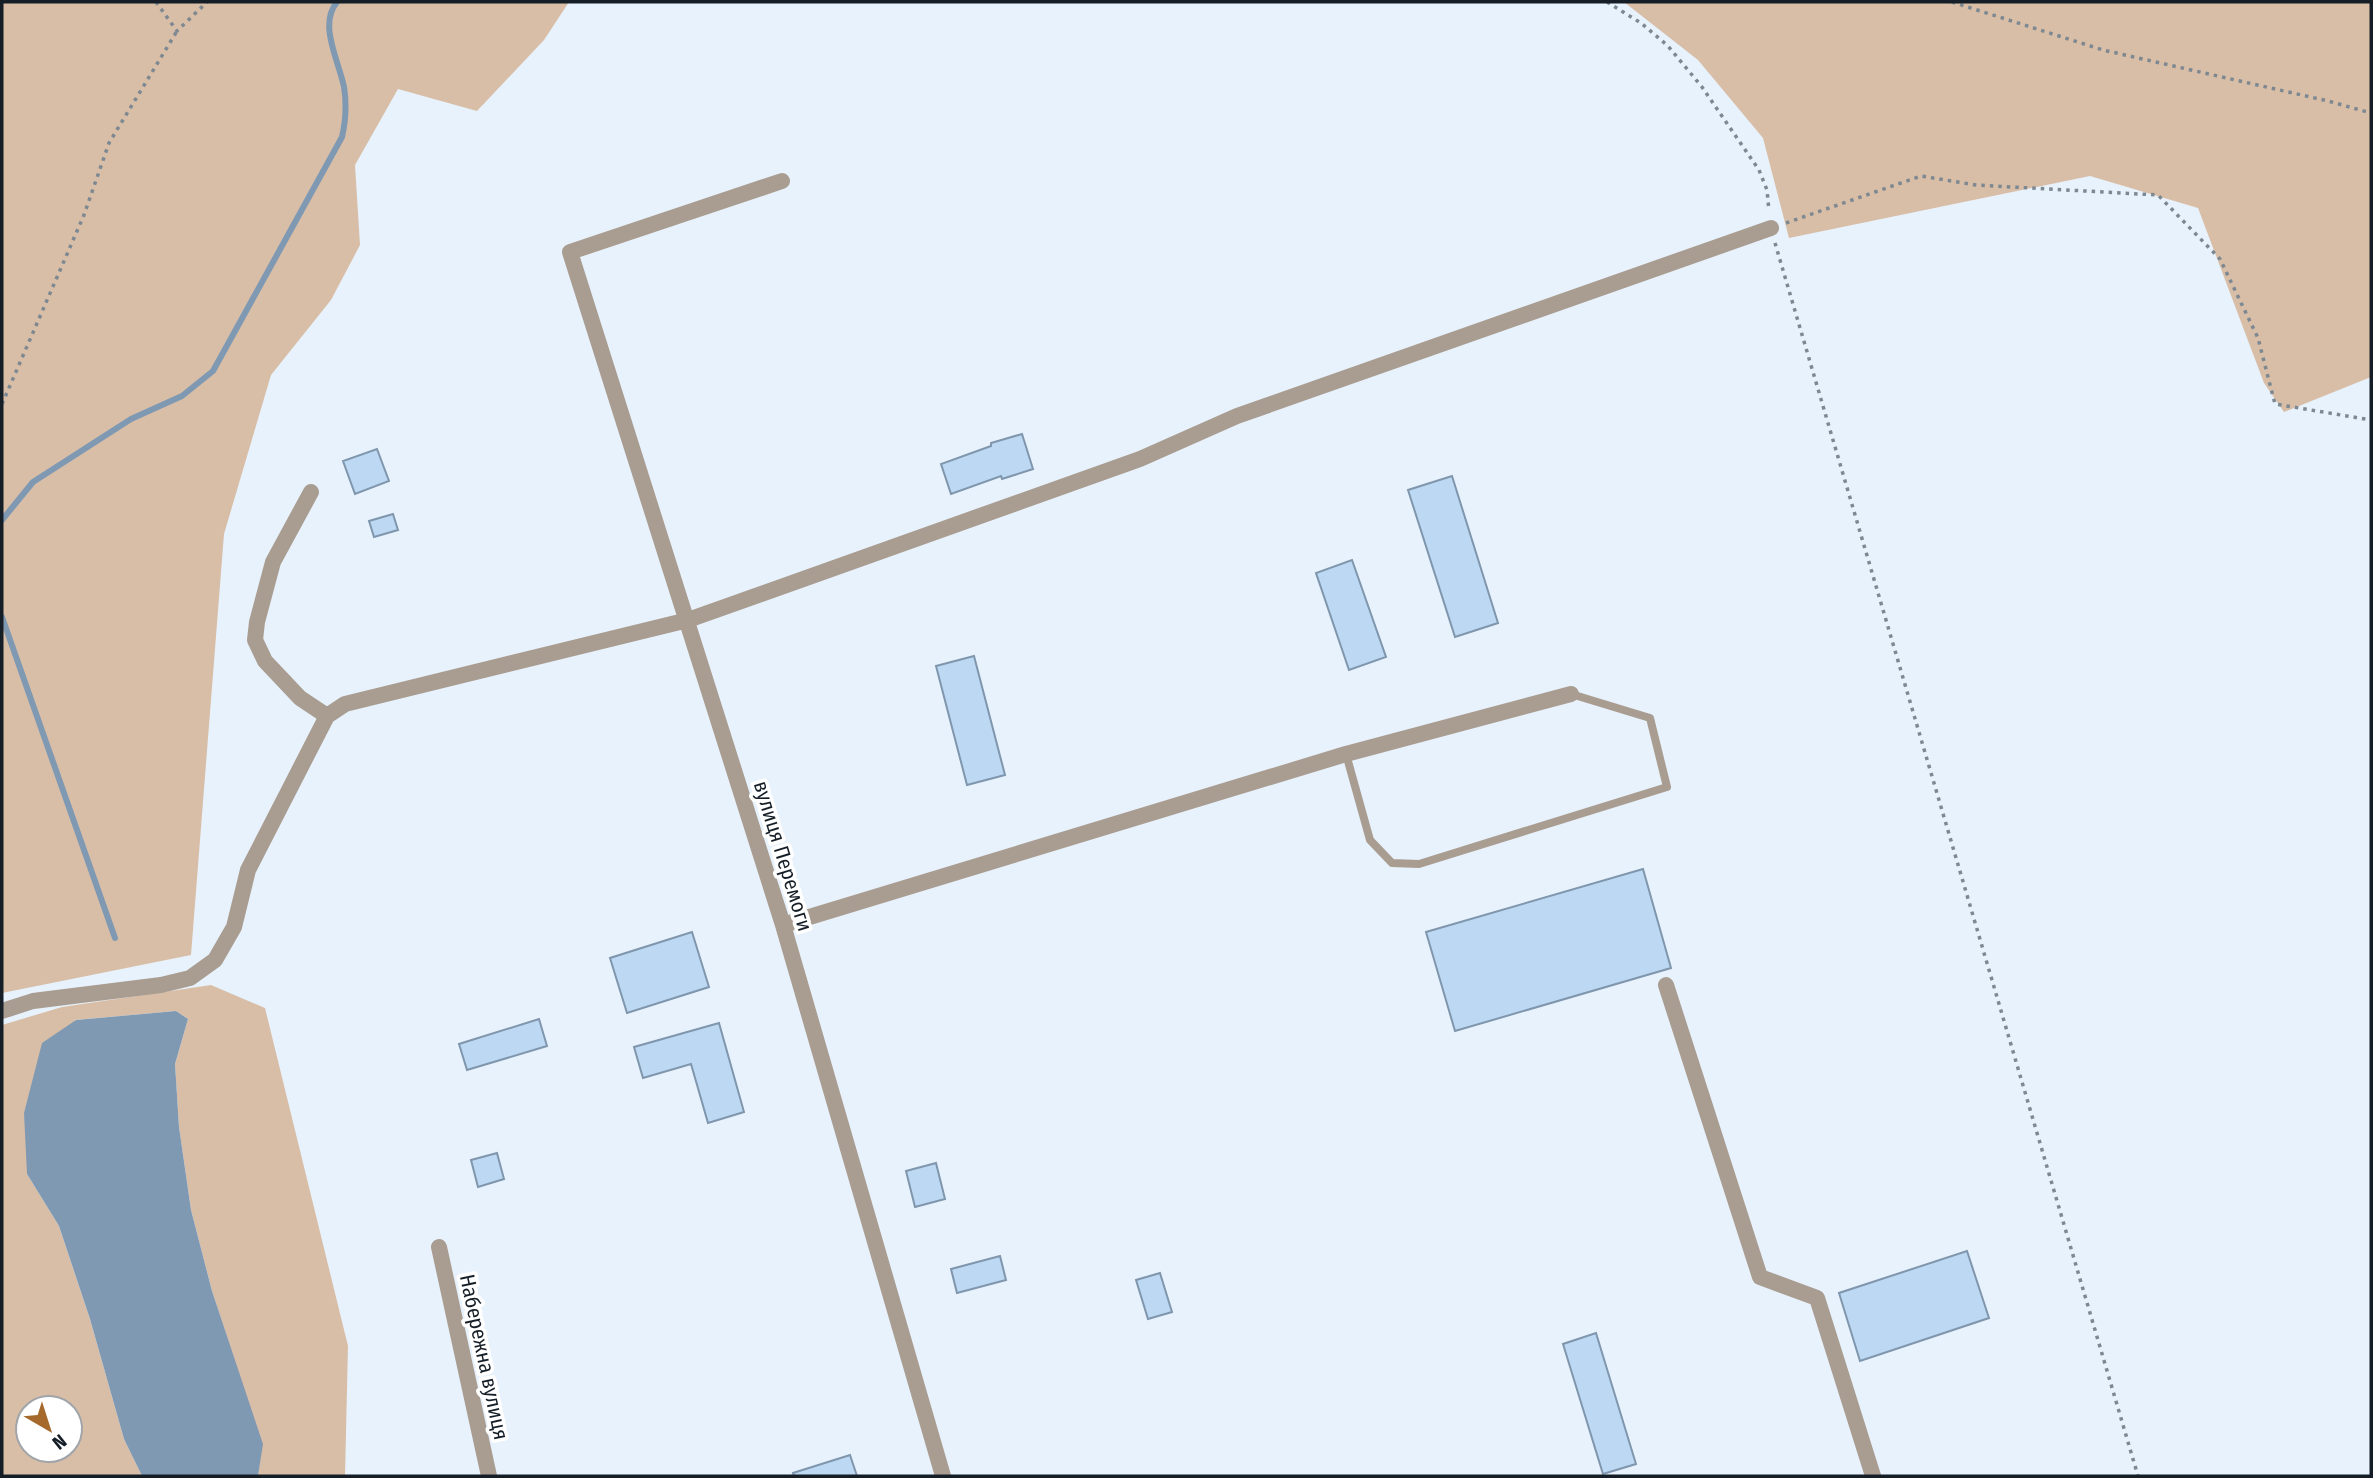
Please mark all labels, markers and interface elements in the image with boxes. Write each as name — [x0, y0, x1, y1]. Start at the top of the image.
street label: вулиця Перемоги — [748, 778, 818, 934]
street label: Набережна вулиця — [454, 1272, 514, 1442]
north arrow — [14, 1394, 84, 1464]
text: N — [48, 1429, 71, 1454]

